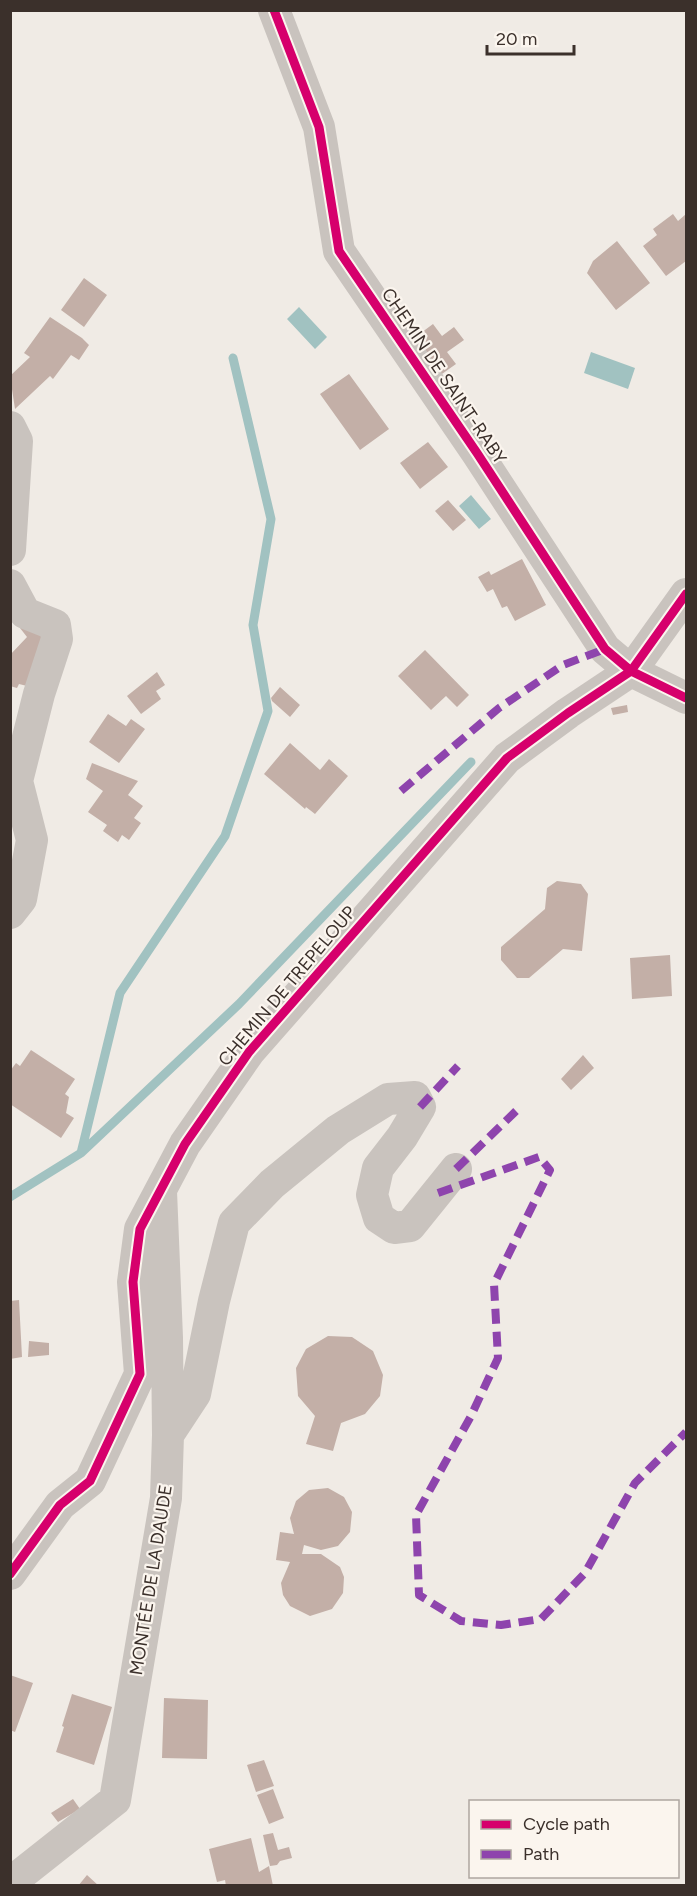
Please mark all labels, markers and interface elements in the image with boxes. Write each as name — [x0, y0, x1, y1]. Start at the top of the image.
scale bar — [487, 18, 574, 56]
text: 20 m — [496, 28, 537, 50]
street label: CHEMIN DE SAINT-RABY — [377, 284, 511, 468]
street label: CHEMIN DE TREPELOUP — [214, 901, 360, 1071]
street label: MONTÉE DE LA DAUDE — [125, 1483, 177, 1677]
legend — [469, 1800, 679, 1878]
text: Cycle path — [523, 1813, 610, 1835]
text: Path — [523, 1843, 559, 1865]

